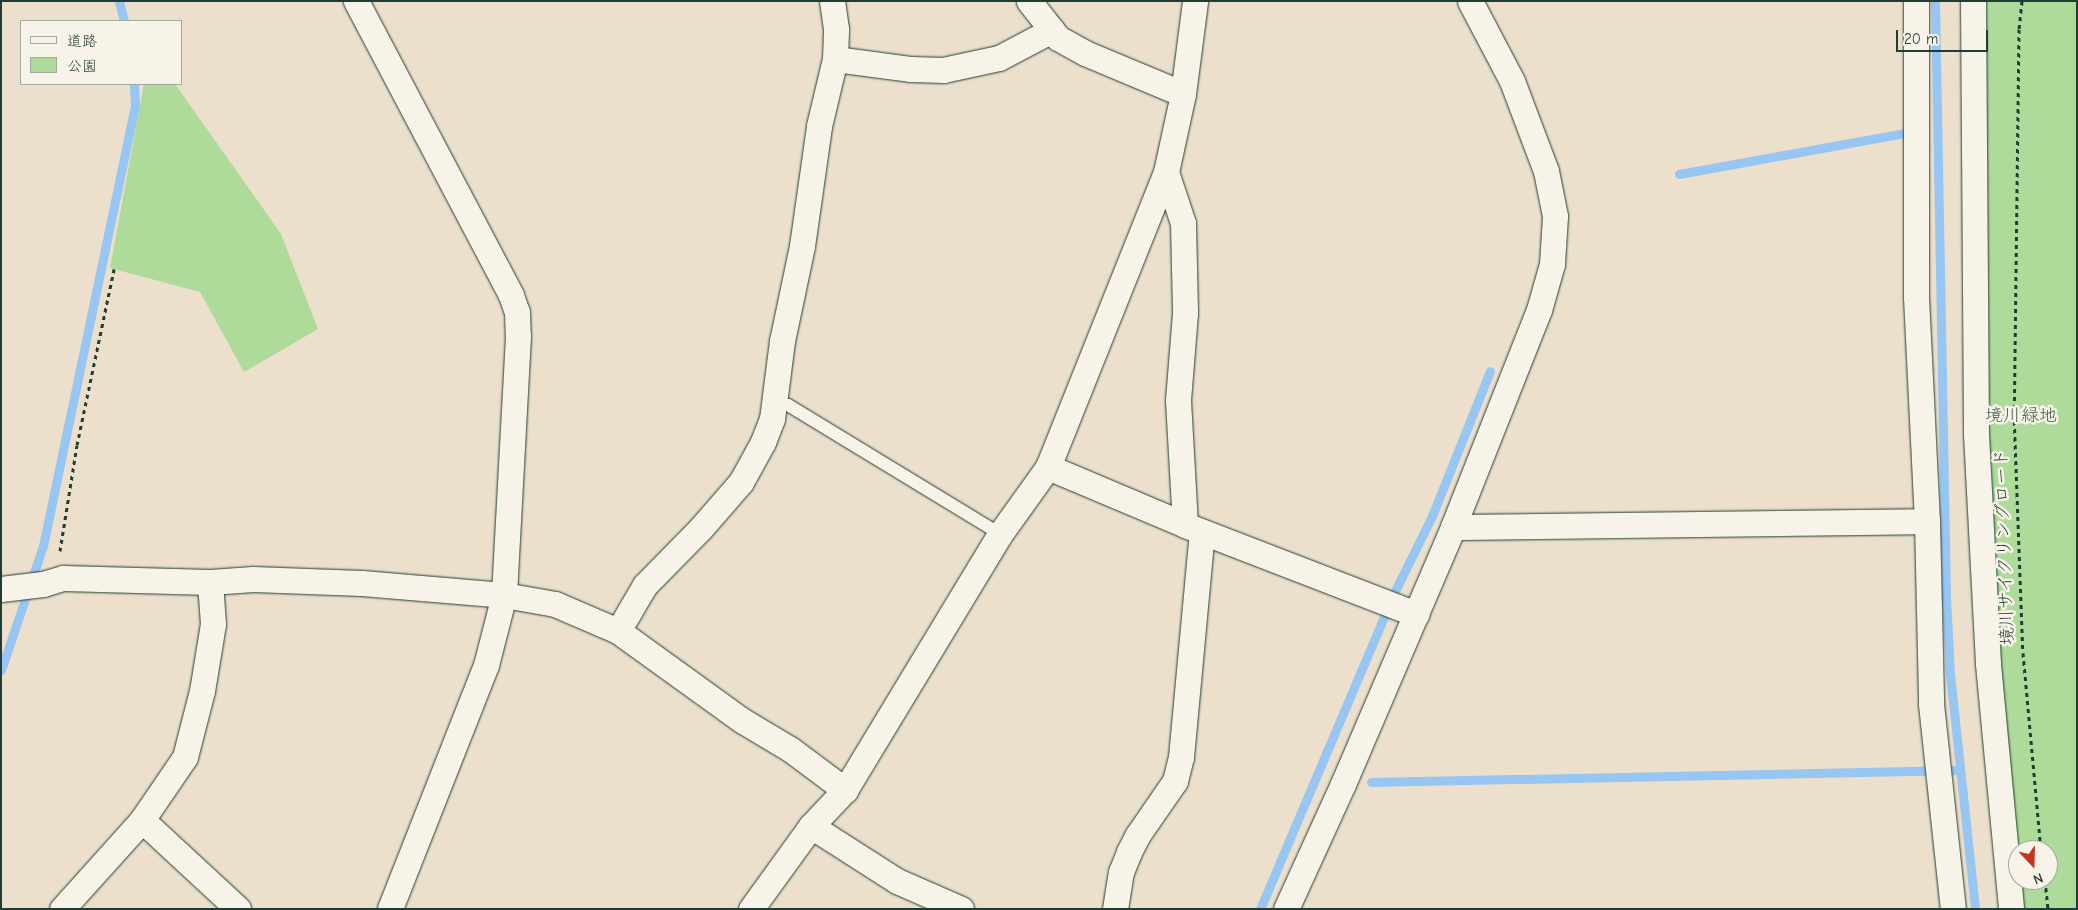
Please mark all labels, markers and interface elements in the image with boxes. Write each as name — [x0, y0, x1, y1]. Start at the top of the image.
legend — [20, 20, 182, 85]
scale bar — [1898, 20, 1990, 52]
text: 20 m — [1904, 30, 1938, 48]
text: 道路 — [67, 32, 97, 50]
text: 公園 — [67, 57, 97, 75]
park label: 境川緑地 — [1985, 405, 2057, 427]
street label: 境川サイクリングロード — [1991, 448, 2019, 646]
north arrow — [2008, 840, 2058, 890]
text: N — [2031, 869, 2046, 888]

